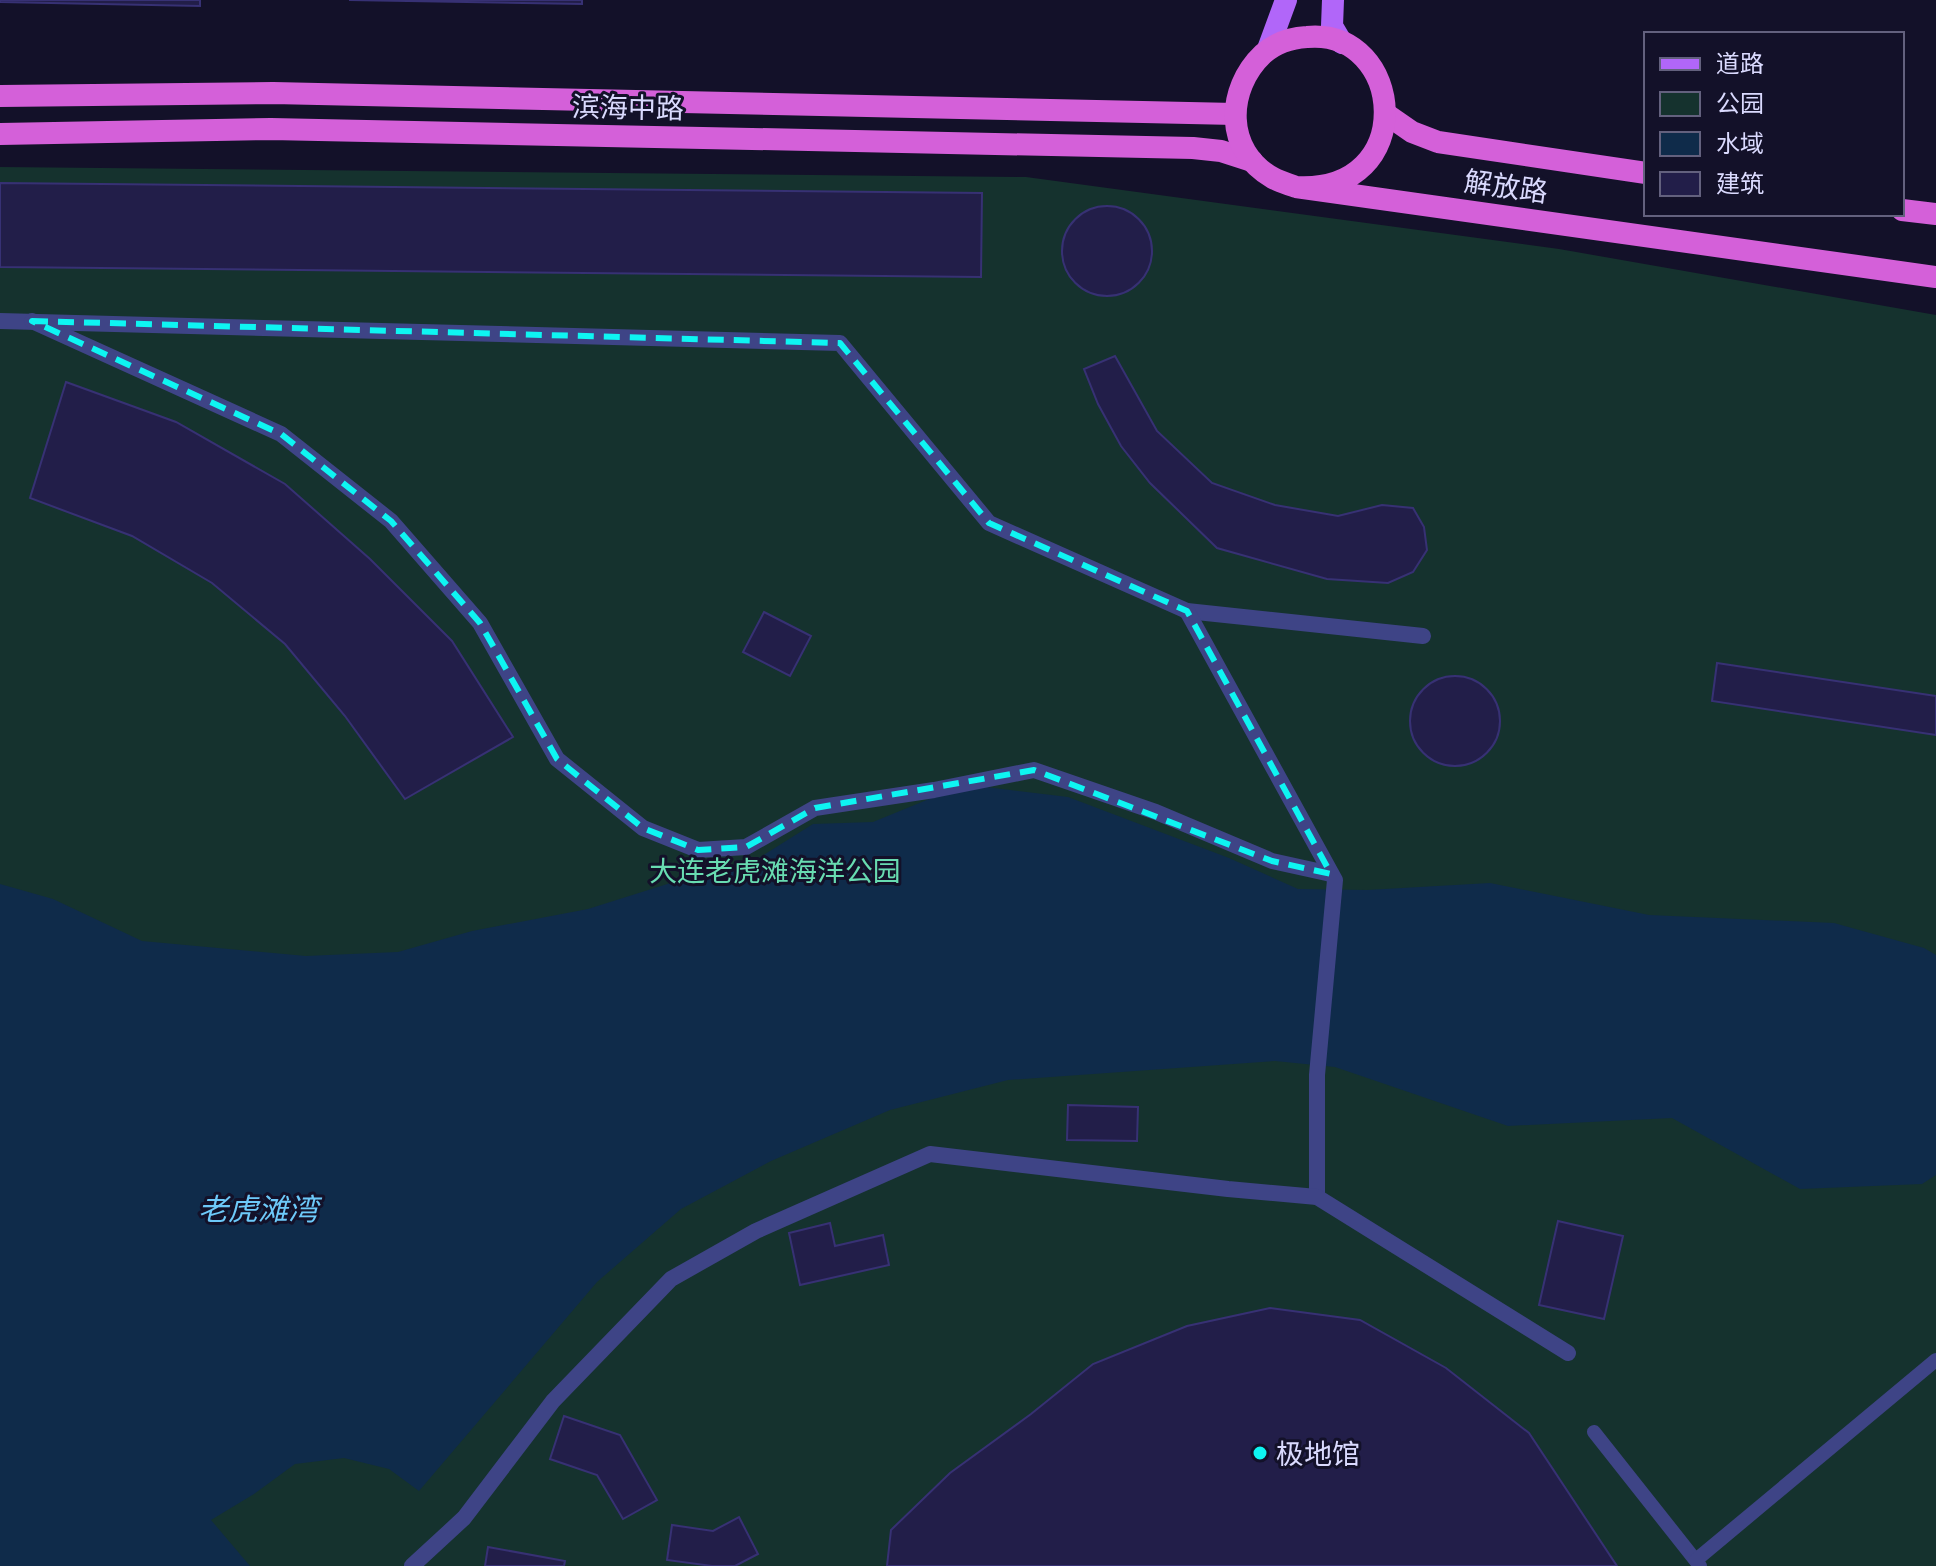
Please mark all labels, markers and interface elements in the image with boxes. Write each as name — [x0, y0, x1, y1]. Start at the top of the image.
legend — [1644, 32, 1904, 216]
text: 道路 — [1716, 48, 1764, 78]
text: 公园 — [1716, 88, 1764, 118]
street label: 滨海中路 — [572, 89, 684, 125]
text: 水域 — [1716, 128, 1764, 158]
street label: 解放路 — [1462, 163, 1550, 209]
text: 建筑 — [1716, 168, 1764, 198]
park label: 大连老虎滩海洋公园 — [649, 853, 901, 888]
water label: 老虎滩湾 — [198, 1190, 323, 1228]
place label: 极地馆 — [1276, 1436, 1360, 1471]
marker: 极地馆 — [1251, 1444, 1269, 1462]

